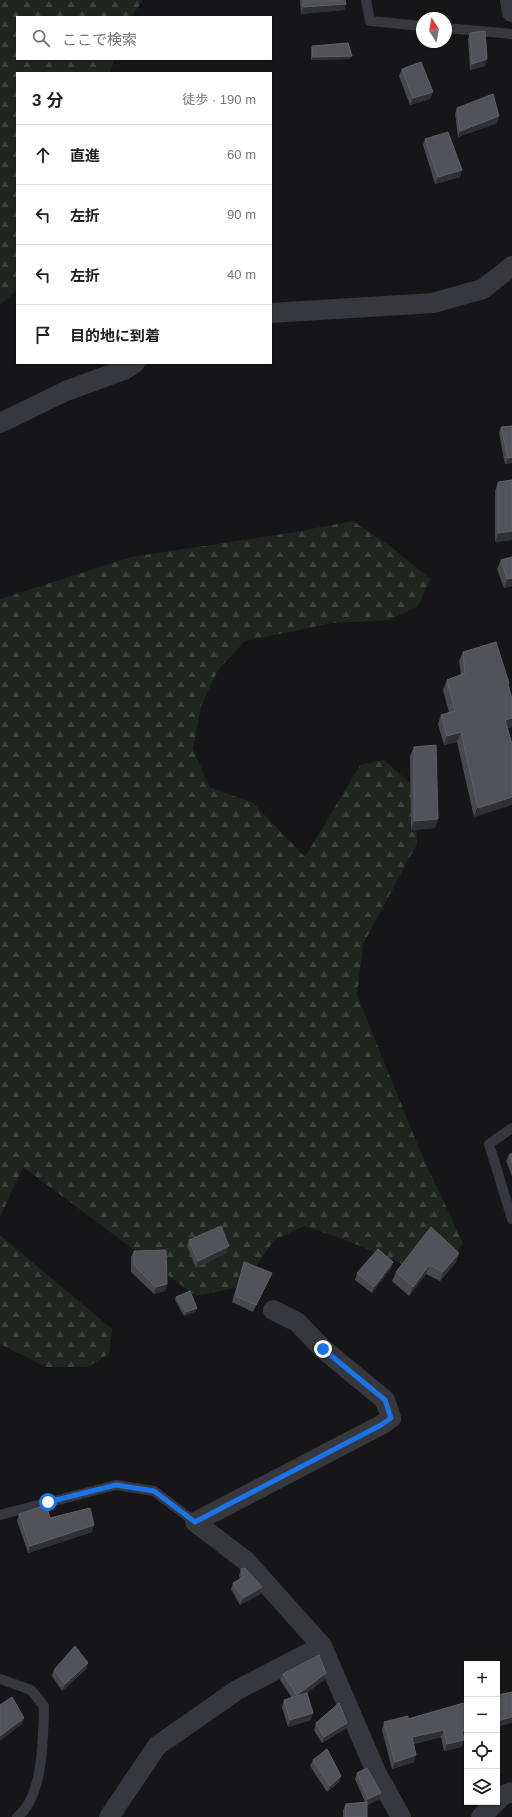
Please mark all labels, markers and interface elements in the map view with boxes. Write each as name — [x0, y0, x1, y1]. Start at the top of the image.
north arrow — [416, 12, 452, 48]
search box — [16, 16, 272, 60]
icon: search — [30, 27, 52, 49]
text: ここで検索 — [62, 31, 137, 48]
text: 3 分 — [32, 91, 63, 110]
text: 徒歩 · 190 m — [182, 92, 256, 107]
icon: ahead — [32, 144, 54, 166]
text: 直進 — [70, 147, 100, 164]
text: 60 m — [227, 147, 256, 162]
icon: left — [32, 204, 54, 226]
text: 左折 — [70, 207, 100, 224]
text: 90 m — [227, 207, 256, 222]
icon: left — [32, 264, 54, 286]
text: 左折 — [70, 267, 100, 284]
text: 40 m — [227, 267, 256, 282]
icon: arrive — [32, 324, 54, 346]
text: 目的地に到着 — [70, 327, 160, 344]
route end — [314, 1340, 332, 1358]
route start — [39, 1493, 57, 1511]
map controls — [464, 1661, 500, 1805]
button: + — [464, 1661, 500, 1697]
button: − — [464, 1697, 500, 1733]
button: locate — [464, 1733, 500, 1769]
button: layers — [464, 1769, 500, 1805]

